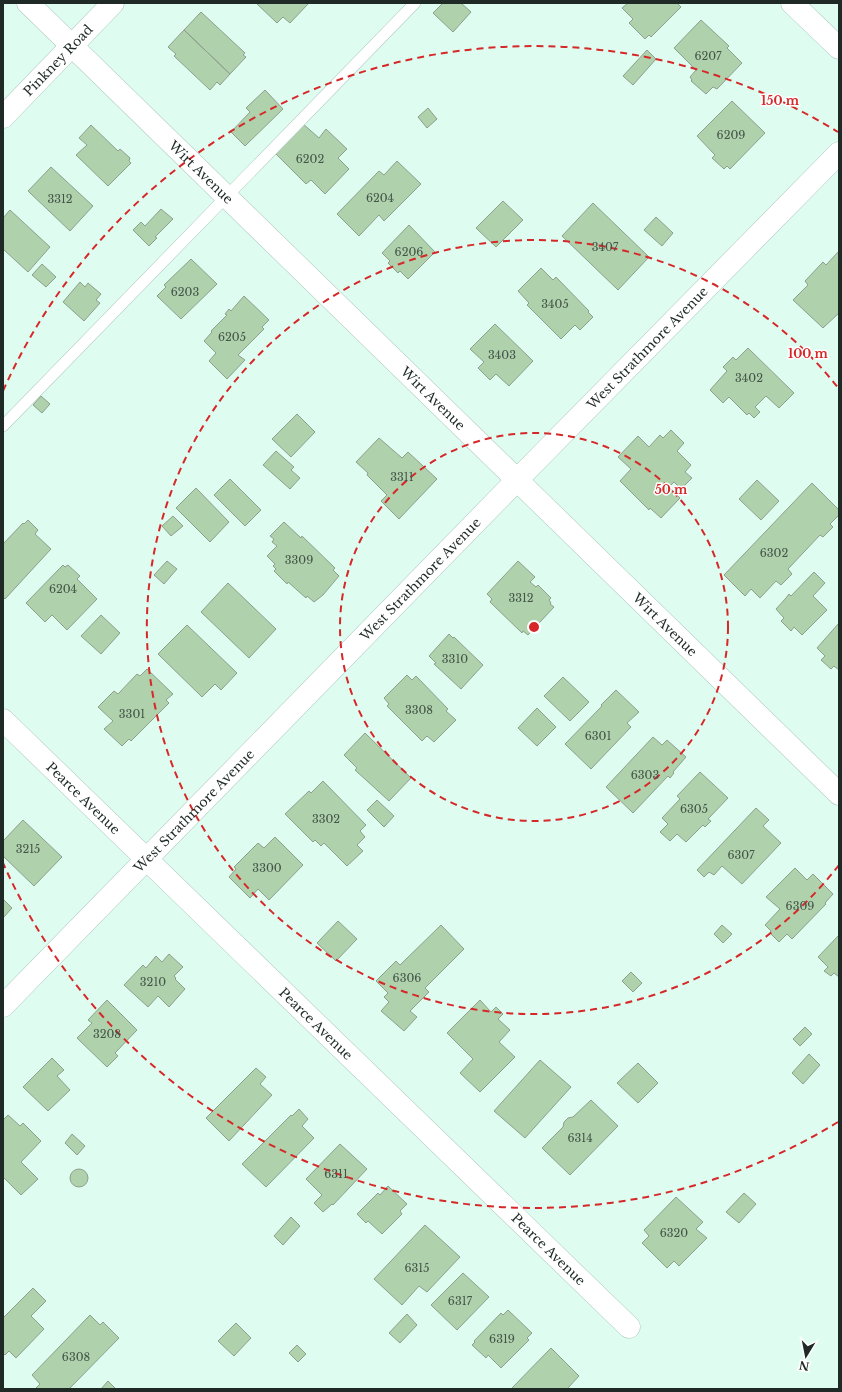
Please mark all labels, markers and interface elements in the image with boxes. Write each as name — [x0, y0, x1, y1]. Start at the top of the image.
street label: Pinkney Road — [19, 21, 96, 99]
house number: 6207 — [694, 49, 722, 63]
text: 150 m — [761, 93, 800, 108]
house number: 6209 — [717, 128, 745, 142]
street label: Wirt Avenue — [165, 136, 237, 207]
house number: 6202 — [296, 152, 324, 166]
house number: 6204 — [366, 191, 394, 205]
house number: 3312 — [47, 192, 73, 206]
house number: 3407 — [592, 240, 619, 254]
house number: 6206 — [395, 245, 423, 259]
street label: West Strathmore Avenue — [582, 283, 711, 413]
house number: 6203 — [171, 285, 199, 299]
house number: 3405 — [541, 297, 569, 311]
house number: 6205 — [218, 330, 246, 344]
text: 100 m — [788, 346, 829, 361]
house number: 3403 — [488, 348, 516, 362]
street label: Wirt Avenue — [397, 362, 469, 433]
house number: 3402 — [735, 371, 763, 385]
house number: 3311 — [390, 470, 414, 484]
text: 50 m — [655, 482, 688, 497]
street label: West Strathmore Avenue — [356, 514, 484, 645]
house number: 6302 — [760, 546, 788, 560]
house number: 3309 — [285, 553, 313, 567]
house number: 6204 — [49, 582, 77, 596]
street label: Wirt Avenue — [629, 588, 701, 660]
house number: 3312 — [508, 591, 534, 605]
centre of rings — [527, 620, 541, 634]
house number: 3310 — [442, 652, 468, 666]
house number: 3308 — [405, 703, 433, 717]
house number: 3301 — [119, 707, 145, 721]
house number: 6301 — [585, 729, 611, 743]
street label: West Strathmore Avenue — [129, 746, 258, 877]
street label: Pearce Avenue — [43, 758, 124, 838]
house number: 6303 — [631, 768, 659, 782]
house number: 6305 — [680, 802, 708, 816]
house number: 3302 — [312, 812, 340, 826]
house number: 3215 — [16, 842, 40, 856]
house number: 6307 — [727, 848, 755, 862]
house number: 3300 — [252, 861, 282, 875]
house number: 6309 — [786, 899, 814, 913]
house number: 6306 — [393, 971, 421, 985]
house number: 3210 — [140, 975, 166, 989]
street label: Pearce Avenue — [275, 984, 357, 1063]
house number: 3208 — [93, 1027, 121, 1041]
house number: 6314 — [567, 1131, 593, 1145]
house number: 6311 — [324, 1167, 348, 1181]
street label: Pearce Avenue — [508, 1209, 589, 1289]
house number: 6320 — [660, 1226, 688, 1240]
house number: 6315 — [404, 1261, 430, 1275]
house number: 6317 — [448, 1294, 473, 1308]
house number: 6319 — [489, 1332, 515, 1346]
north arrow — [786, 1336, 826, 1376]
house number: 6308 — [62, 1350, 90, 1364]
text: N — [797, 1358, 811, 1374]

